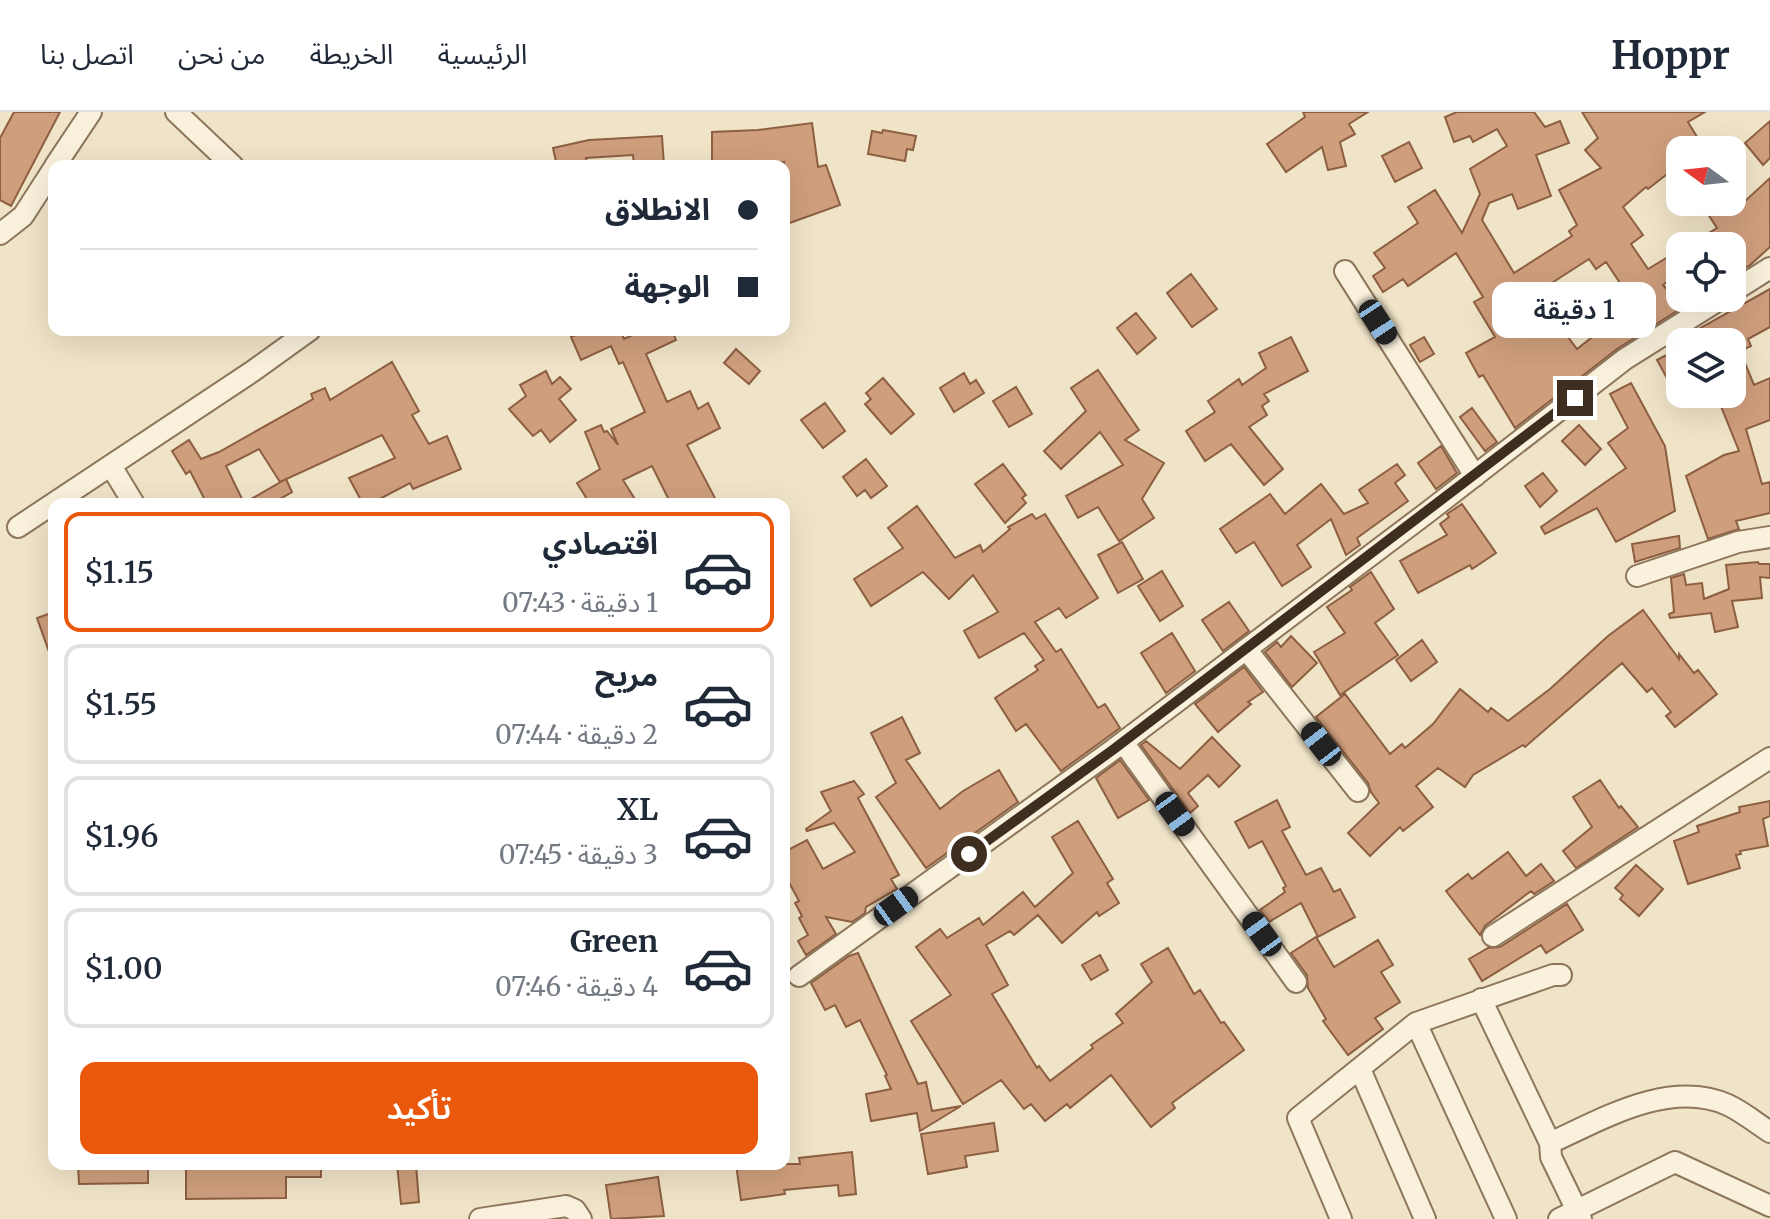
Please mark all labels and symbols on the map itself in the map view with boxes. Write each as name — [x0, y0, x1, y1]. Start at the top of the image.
north arrow — [1666, 136, 1746, 216]
callout: 1 دقيقة — [1493, 282, 1657, 338]
car — [1355, 295, 1401, 349]
route end — [1557, 380, 1593, 416]
car — [1297, 718, 1345, 770]
car — [1151, 788, 1199, 840]
route start — [951, 836, 987, 872]
car — [870, 882, 922, 930]
car — [1238, 908, 1286, 960]

